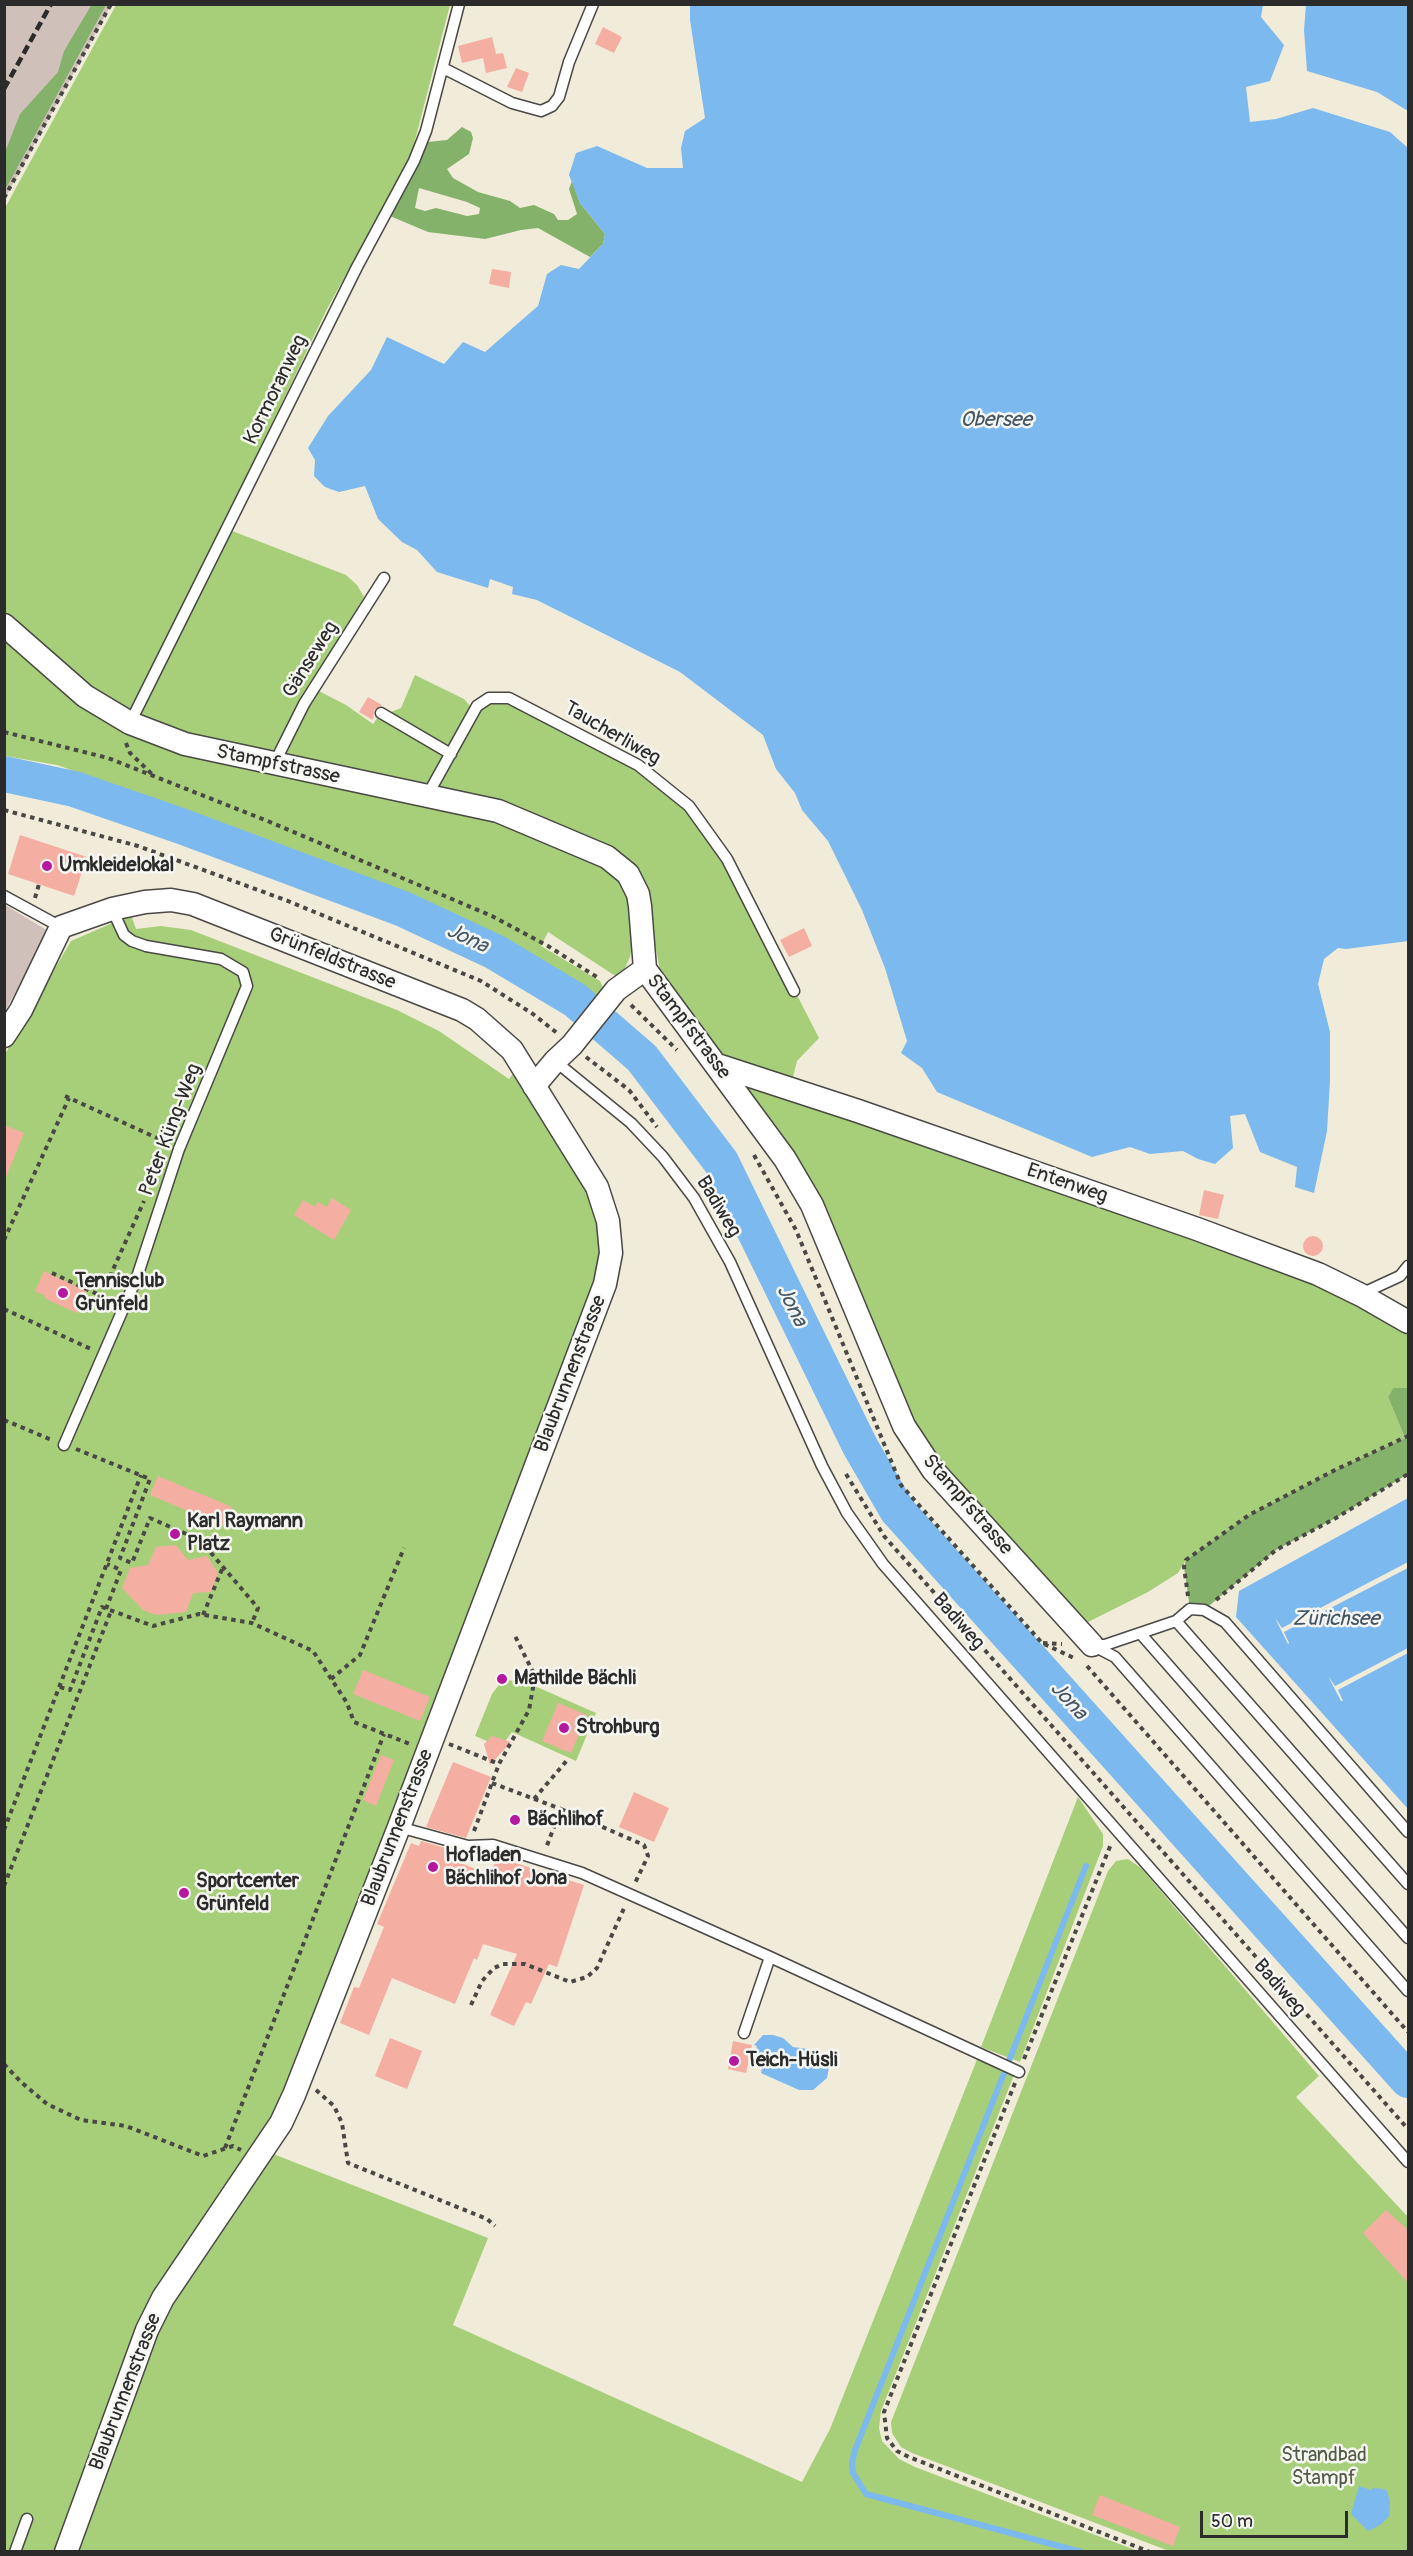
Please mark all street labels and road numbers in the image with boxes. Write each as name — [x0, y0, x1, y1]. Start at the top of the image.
street label: Kormoranweg — [239, 331, 313, 449]
street label: Gänseweg — [278, 617, 344, 703]
street label: Taucherliweg — [560, 697, 664, 771]
street label: Stampfstrasse — [214, 740, 342, 790]
street label: Grünfeldstrasse — [265, 923, 399, 995]
street label: Stampfstrasse — [641, 970, 735, 1084]
street label: Peter Küng-Weg — [135, 1061, 207, 1199]
street label: Entenweg — [1023, 1159, 1111, 1209]
street label: Badiweg — [690, 1172, 746, 1242]
street label: Blaubrunnenstrasse — [530, 1292, 612, 1456]
street label: Stampfstrasse — [917, 1450, 1017, 1560]
street label: Badiweg — [927, 1589, 989, 1655]
street label: Blaubrunnenstrasse — [357, 1746, 439, 1910]
street label: Badiweg — [1248, 1955, 1310, 2021]
street label: Blaubrunnenstrasse — [85, 2310, 167, 2474]

